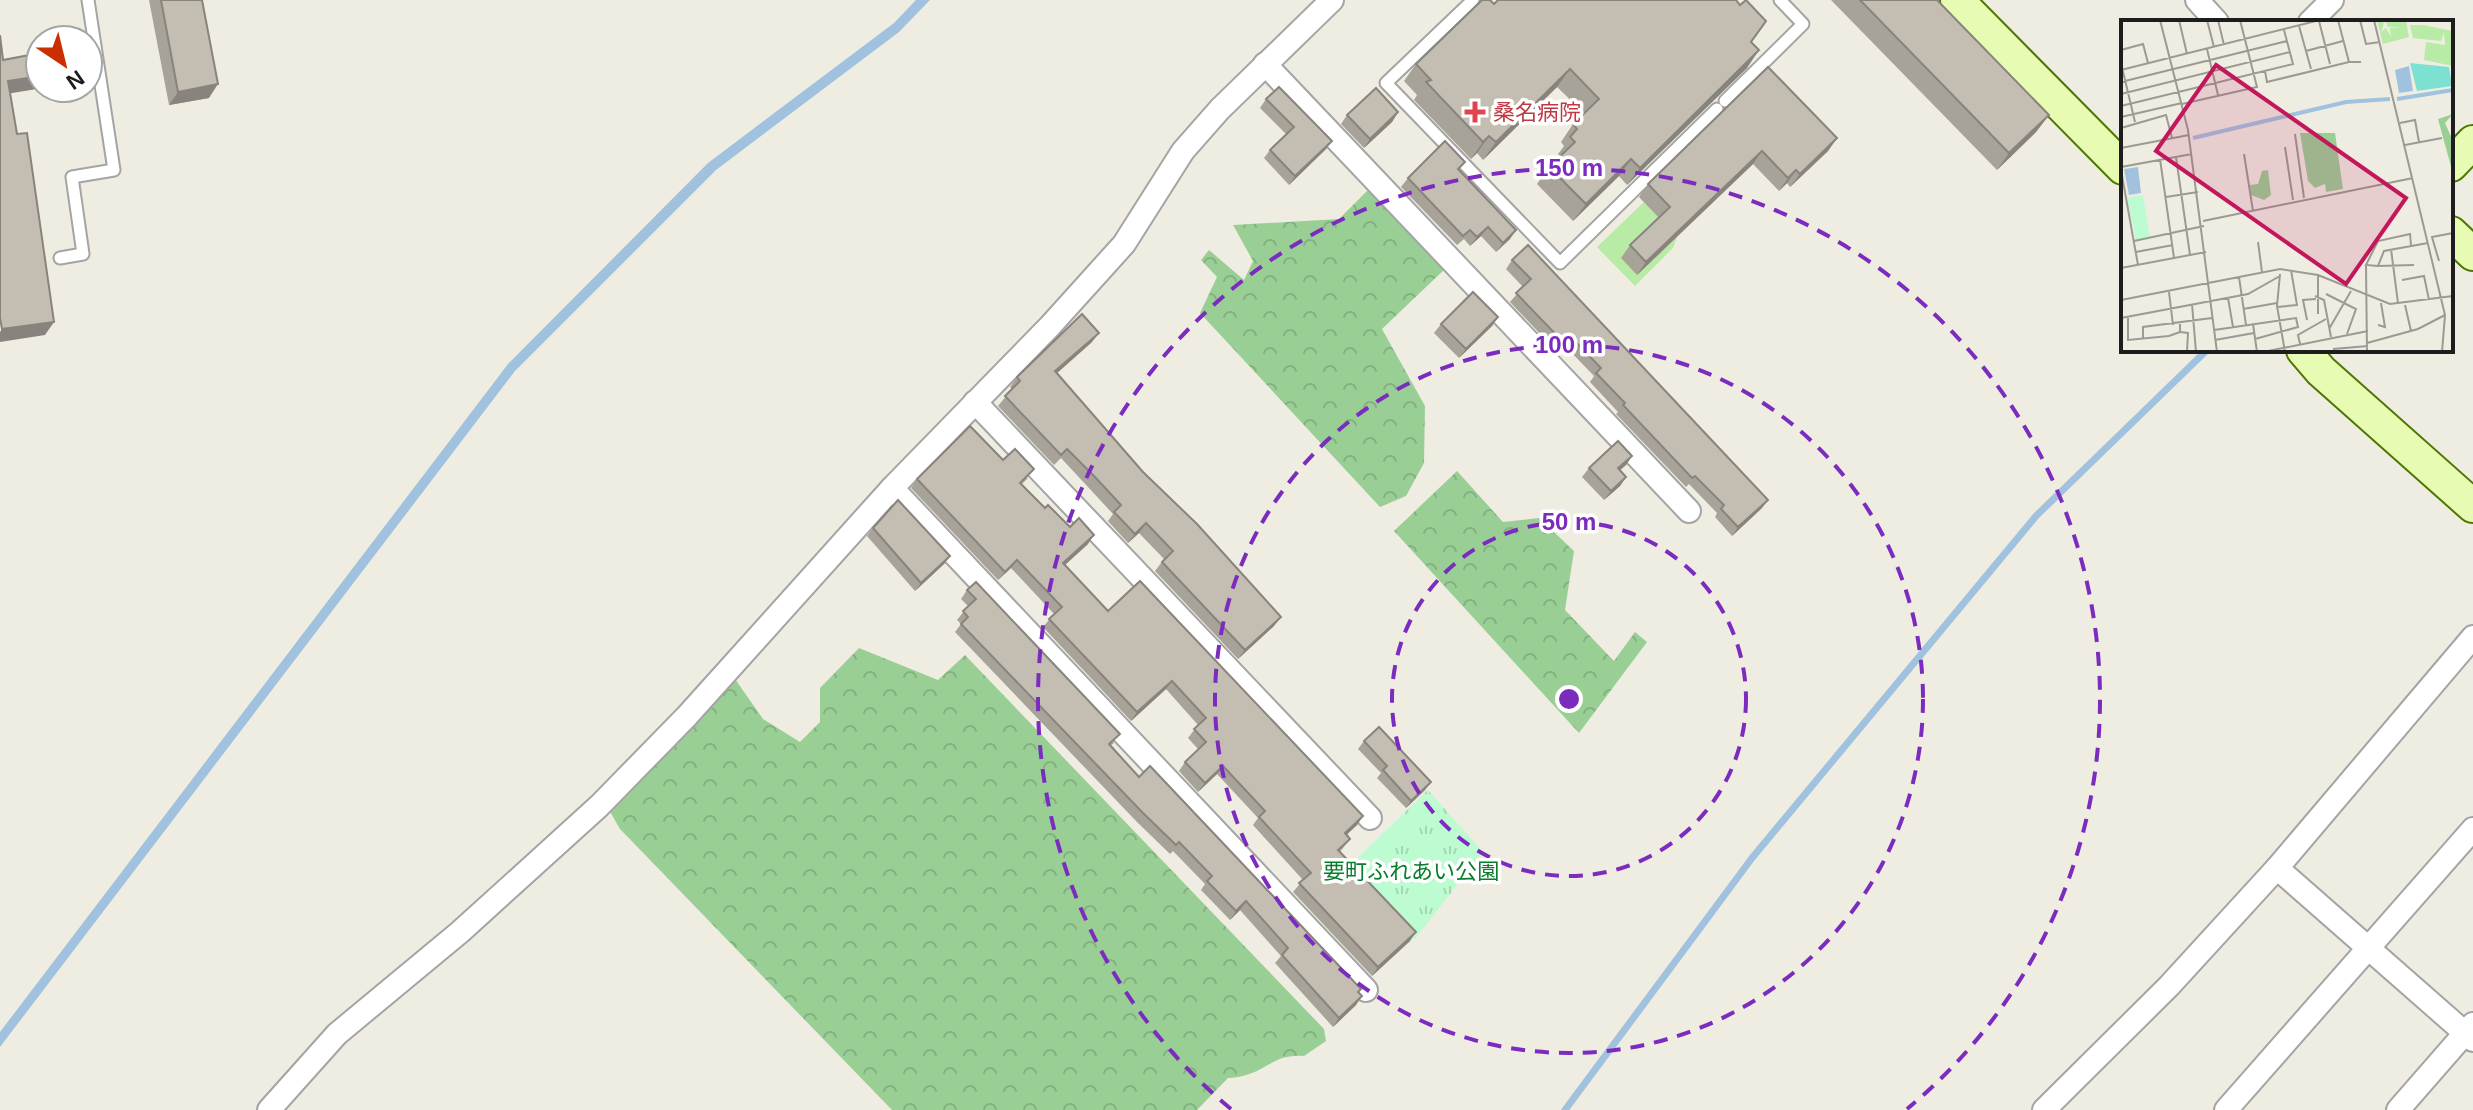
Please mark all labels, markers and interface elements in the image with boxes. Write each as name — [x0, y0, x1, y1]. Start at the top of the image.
inset map — [2121, 20, 2453, 352]
north arrow — [24, 24, 104, 104]
text: N — [62, 65, 89, 95]
place label: 桑名病院 — [1493, 100, 1581, 125]
marker: 桑名病院 — [1464, 101, 1486, 123]
text: 150 m — [1535, 154, 1603, 181]
text: 100 m — [1535, 331, 1603, 358]
text: 50 m — [1542, 508, 1596, 535]
centre of rings — [1555, 685, 1583, 713]
park label: 要町ふれあい公園 — [1323, 859, 1499, 884]

